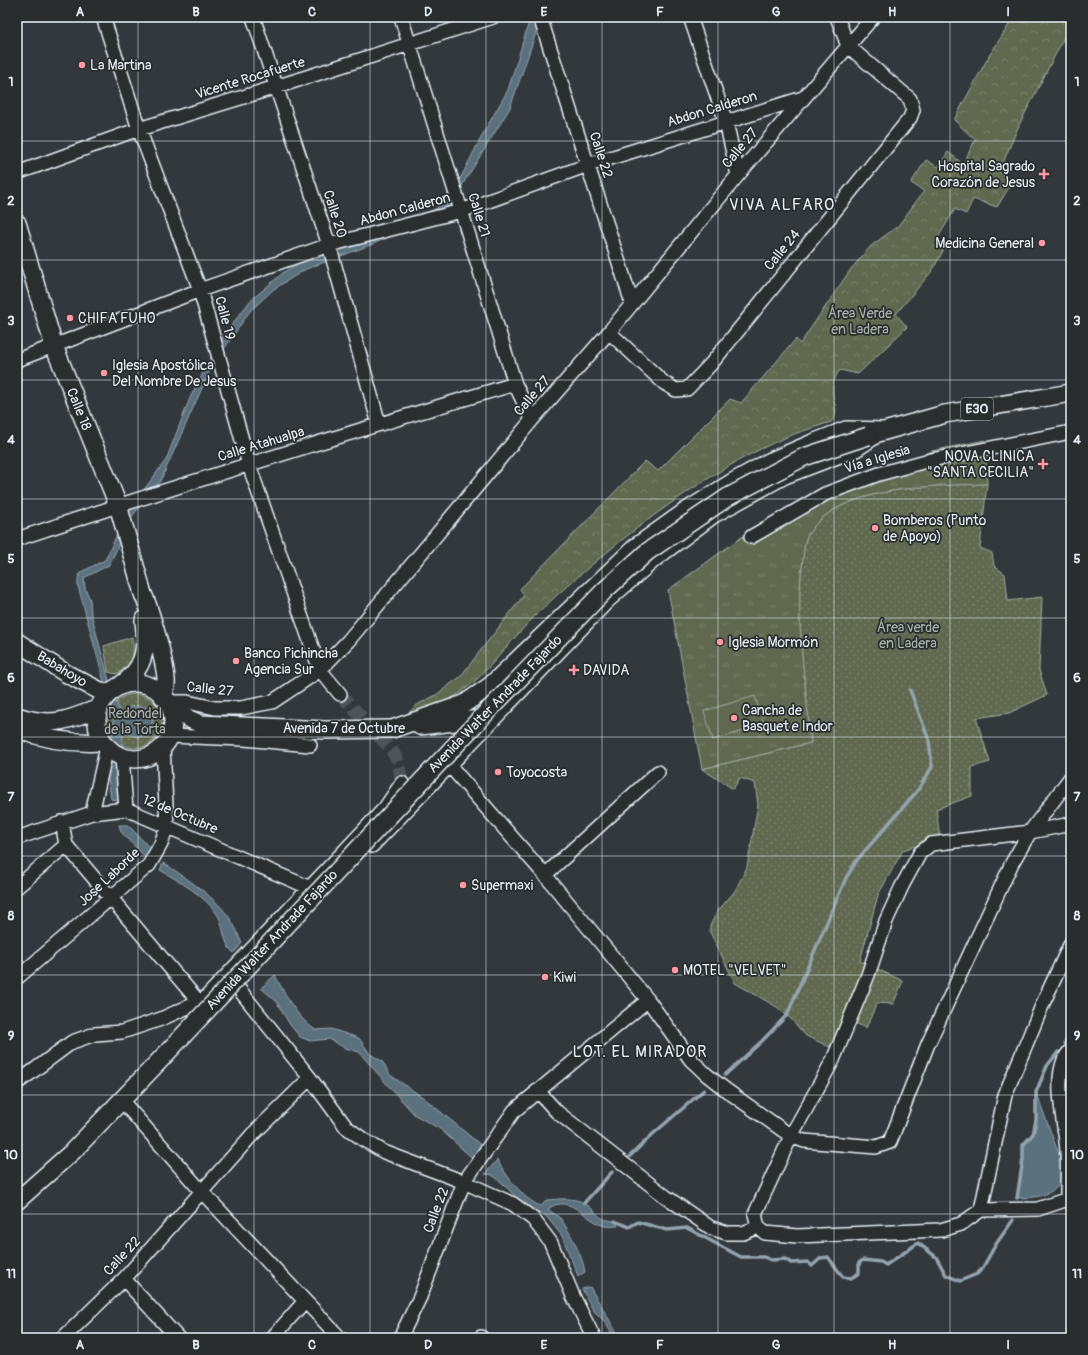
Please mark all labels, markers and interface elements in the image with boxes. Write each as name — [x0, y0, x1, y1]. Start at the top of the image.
text: A — [76, 4, 85, 20]
text: B — [192, 4, 200, 20]
text: C — [308, 4, 316, 20]
text: D — [424, 4, 432, 20]
text: E — [541, 4, 548, 20]
text: F — [656, 4, 664, 20]
text: G — [772, 4, 781, 20]
text: H — [888, 4, 896, 20]
text: I — [1006, 4, 1010, 20]
street label: Vicente Rocafuerte — [193, 53, 307, 103]
place label: La Martina — [90, 57, 151, 74]
marker: La Martina — [77, 60, 87, 70]
text: 1 — [8, 74, 14, 90]
text: 1 — [1074, 74, 1080, 90]
street label: Abdon Calderon — [665, 87, 759, 131]
street label: Calle 27 — [718, 124, 762, 171]
street label: Calle 22 — [586, 130, 616, 180]
place label: Hospital Sagrado Corazón de Jesus — [932, 158, 1036, 191]
marker: Hospital Sagrado Corazón de Jesus — [1038, 168, 1050, 180]
street label: Calle 20 — [319, 188, 351, 240]
street label: Abdon Calderon — [358, 189, 452, 229]
street label: Calle 21 — [464, 191, 494, 239]
text: 2 — [7, 193, 15, 209]
text: 2 — [1073, 193, 1081, 209]
district label: VIVA ALFARO — [729, 195, 835, 215]
street label: Calle 24 — [760, 226, 804, 274]
place label: Medicina General — [935, 235, 1034, 252]
marker: Medicina General — [1037, 238, 1047, 248]
street label: Calle 19 — [211, 294, 239, 342]
park label: Área Verde en Ladera — [828, 304, 892, 338]
place label: CHIFA FUHO — [78, 310, 156, 327]
text: 3 — [7, 313, 15, 329]
marker: CHIFA FUHO — [65, 313, 75, 323]
text: 3 — [1073, 313, 1081, 329]
place label: Iglesia Apostólica Del Nombre De Jesus — [112, 357, 237, 390]
marker: Iglesia Apostólica Del Nombre De Jesus — [99, 368, 109, 378]
street label: Calle 27 — [510, 372, 554, 419]
street label: Calle 18 — [63, 385, 95, 433]
road number: E30 — [961, 398, 993, 420]
street label: Calle Atahualpa — [216, 423, 306, 465]
text: 4 — [7, 432, 15, 448]
text: 4 — [1073, 432, 1081, 448]
street label: Vía a Iglesia — [842, 441, 912, 477]
place label: NOVA CLINICA "SANTA CECILIA" — [927, 448, 1034, 481]
marker: NOVA CLINICA "SANTA CECILIA" — [1037, 458, 1049, 470]
place label: Bomberos (Punto de Apoyo) — [883, 512, 987, 545]
marker: Bomberos (Punto de Apoyo) — [870, 523, 880, 533]
text: 5 — [7, 551, 15, 567]
text: 5 — [1073, 551, 1081, 567]
park label: Área verde en Ladera — [877, 618, 939, 652]
street label: Avenida Walter Andrade Fajardo — [425, 631, 566, 777]
place label: Iglesia Mormón — [728, 634, 818, 651]
marker: Iglesia Mormón — [715, 637, 725, 647]
place label: Banco Pichincha Agencia Sur — [244, 645, 338, 678]
street label: Babahoyo — [34, 647, 91, 691]
marker: Banco Pichincha Agencia Sur — [231, 656, 241, 666]
place label: DAVIDA — [583, 662, 629, 679]
marker: DAVIDA — [568, 664, 580, 676]
text: 6 — [7, 670, 15, 686]
text: 6 — [1073, 670, 1081, 686]
street label: Calle 27 — [186, 678, 235, 700]
place label: Cancha de Basquet e Indor — [742, 702, 833, 735]
park label: Redondel de la Torta — [104, 705, 166, 738]
marker: Cancha de Basquet e Indor — [729, 713, 739, 723]
street label: Avenida 7 de Octubre — [283, 720, 405, 737]
place label: Toyocosta — [506, 764, 567, 781]
marker: Toyocosta — [493, 767, 503, 777]
text: 7 — [8, 789, 15, 805]
text: 7 — [1074, 789, 1081, 805]
street label: 12 de Octubre — [140, 790, 220, 838]
street label: Jose Laborde — [75, 844, 143, 910]
street label: Avenida Walter Andrade Fajardo — [203, 866, 342, 1014]
place label: Supermaxi — [471, 877, 534, 894]
marker: Supermaxi — [458, 880, 468, 890]
text: 8 — [8, 908, 15, 924]
text: 8 — [1074, 908, 1081, 924]
place label: MOTEL "VELVET" — [683, 962, 786, 979]
marker: MOTEL "VELVET" — [670, 965, 680, 975]
place label: Kiwi — [553, 969, 576, 986]
marker: Kiwi — [540, 972, 550, 982]
text: 9 — [8, 1028, 15, 1044]
text: 9 — [1074, 1028, 1081, 1044]
district label: LOT. EL MIRADOR — [573, 1042, 707, 1062]
text: 10 — [4, 1147, 18, 1163]
text: 10 — [1070, 1147, 1084, 1163]
street label: Calle 22 — [420, 1185, 452, 1235]
street label: Calle 22 — [100, 1233, 144, 1279]
text: 11 — [6, 1266, 16, 1282]
text: 11 — [1072, 1266, 1082, 1282]
text: A — [76, 1337, 85, 1353]
text: B — [192, 1337, 200, 1353]
text: C — [308, 1337, 316, 1353]
text: D — [424, 1337, 432, 1353]
text: E — [541, 1337, 548, 1353]
text: F — [656, 1337, 664, 1353]
text: G — [772, 1337, 781, 1353]
text: H — [888, 1337, 896, 1353]
text: I — [1006, 1337, 1010, 1353]

